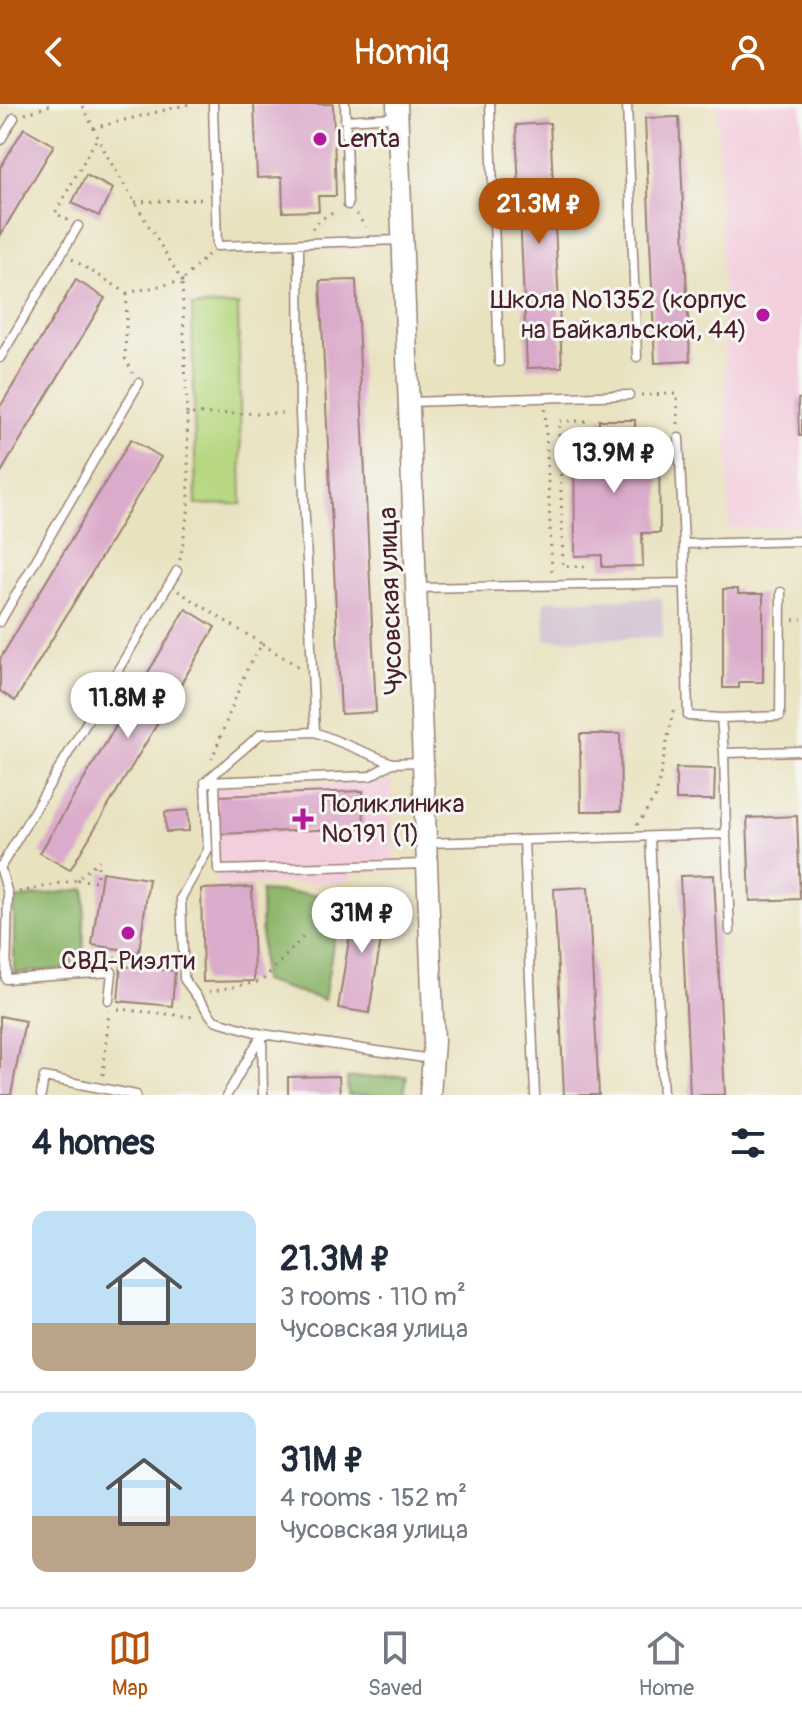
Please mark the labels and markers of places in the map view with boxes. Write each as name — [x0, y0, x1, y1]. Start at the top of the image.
place label: Lenta — [336, 123, 400, 155]
marker: Lenta — [311, 130, 329, 148]
pin: 21.3M ₽ — [465, 178, 613, 246]
place label: Школа №1352 (корпус на Байкальской, 44) — [491, 284, 747, 346]
marker: Школа №1352 (корпус на Байкальской, 44) — [754, 306, 772, 324]
pin: 13.9M ₽ — [540, 427, 688, 495]
pin: 11.8M ₽ — [54, 672, 202, 740]
place label: Поликлиника №191 (1) — [321, 788, 465, 850]
marker: Поликлиника №191 (1) — [292, 808, 314, 830]
pin: 31M ₽ — [306, 887, 418, 955]
marker: СВД-Риэлти — [119, 924, 137, 942]
place label: СВД-Риэлти — [61, 945, 196, 977]

